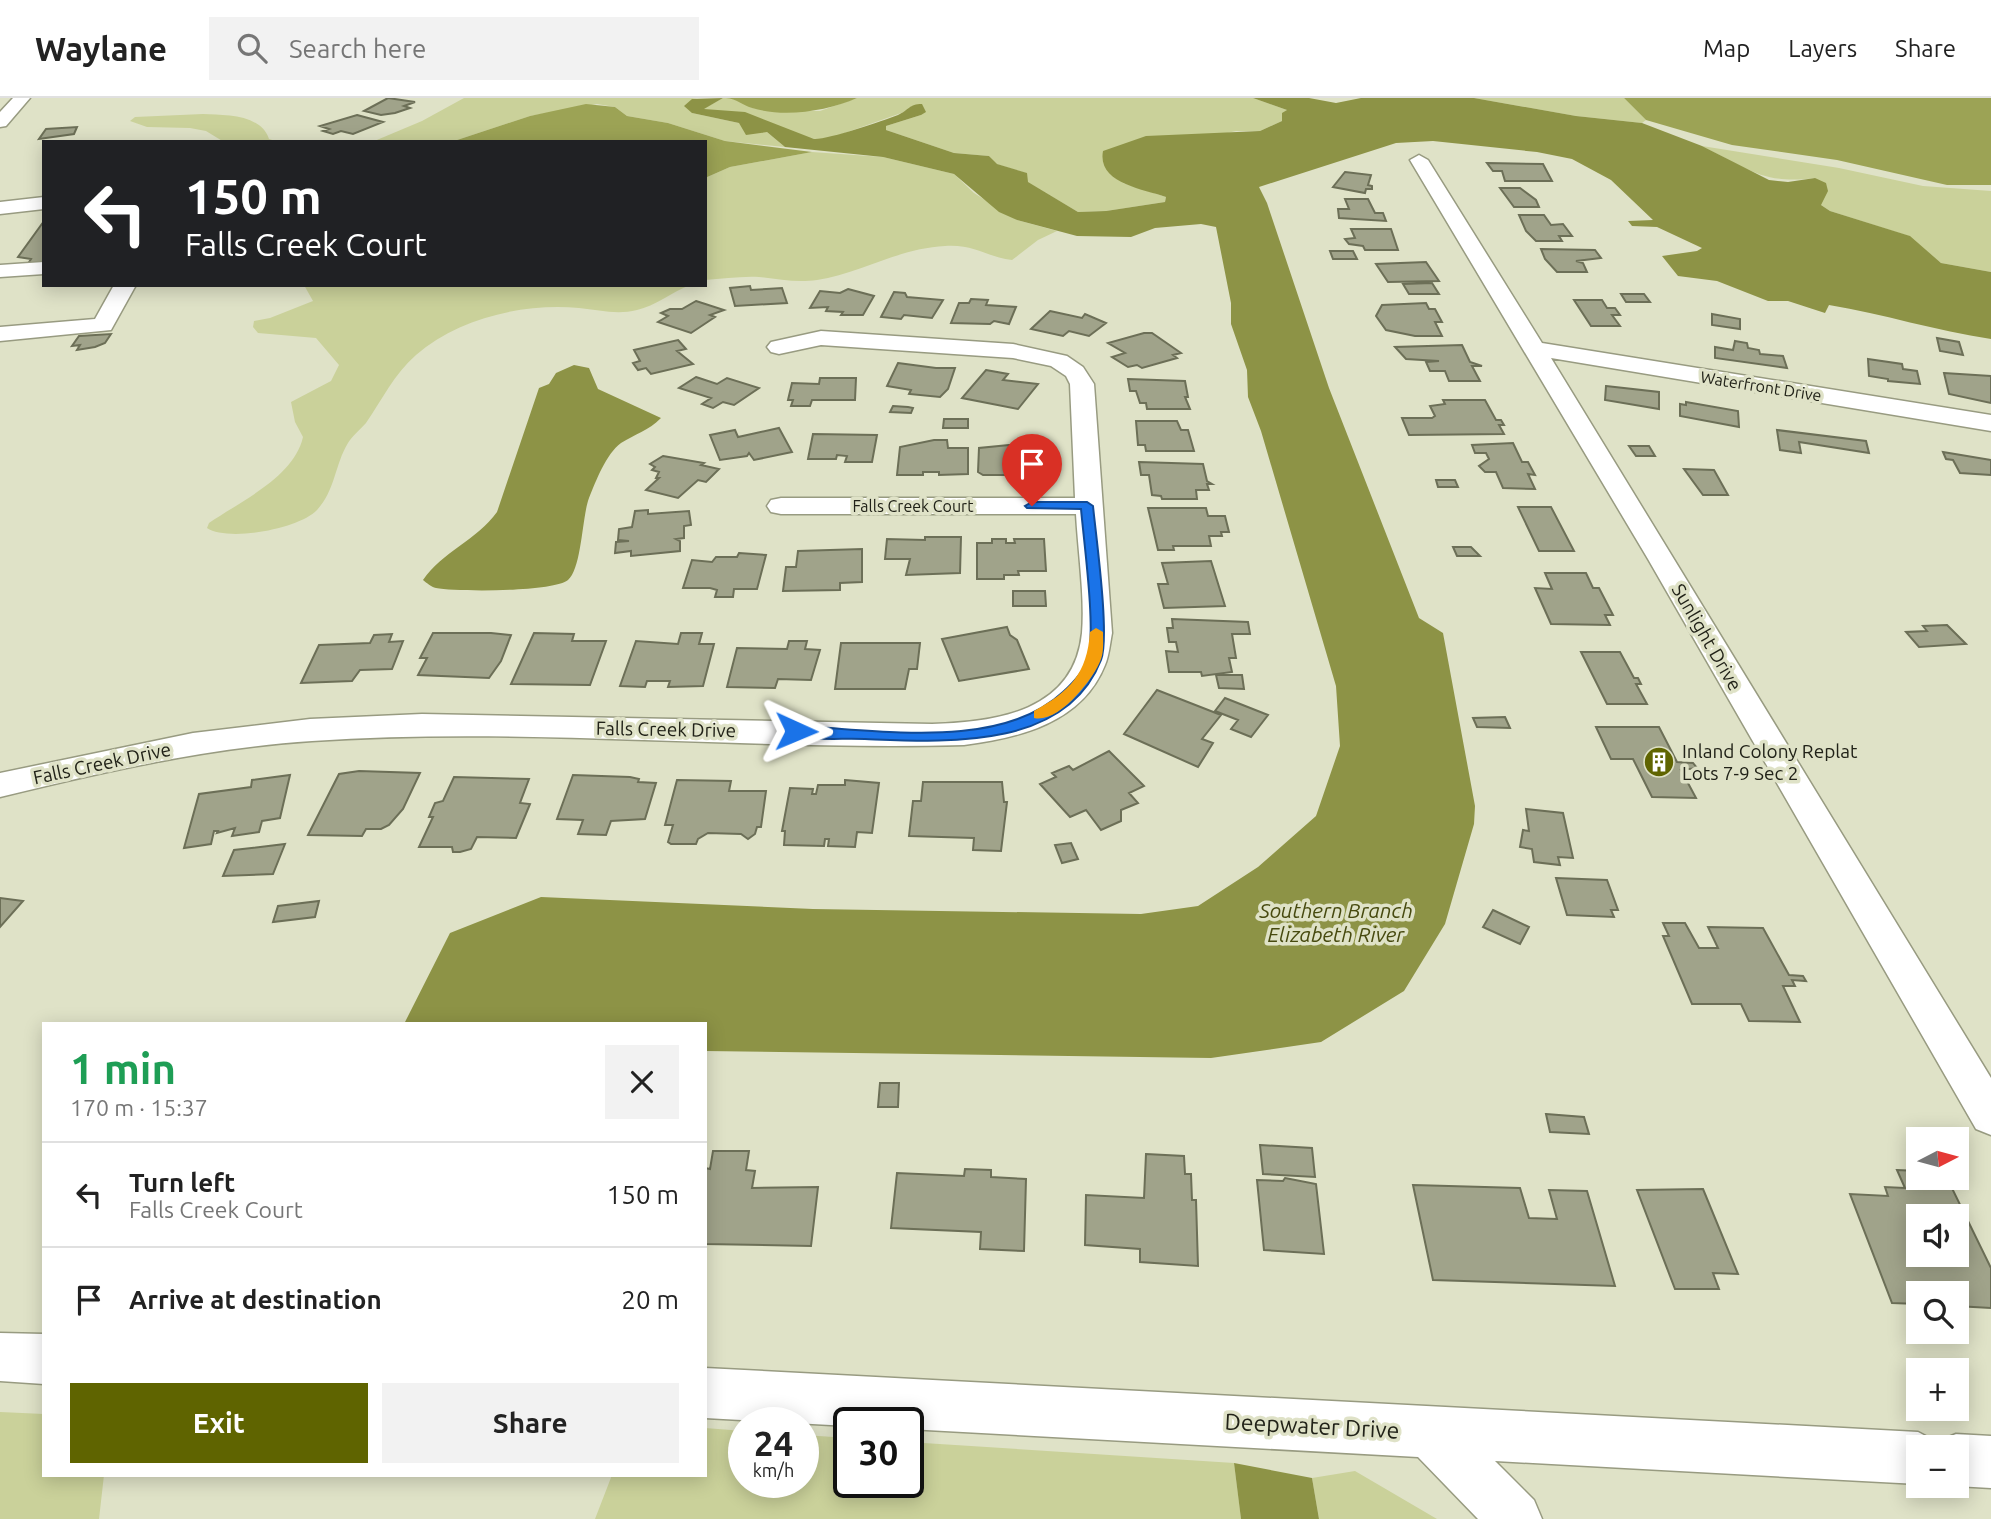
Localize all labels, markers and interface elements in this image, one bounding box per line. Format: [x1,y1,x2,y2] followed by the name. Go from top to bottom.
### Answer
[209,17,699,80] search box
[233,29,271,67] icon: search
[35,30,167,67] text: Waylane
[289,34,426,63] text: Search here
[1703,35,1750,62] text: Map
[1788,35,1857,62] text: Layers
[1895,35,1956,62] text: Share
[70,168,161,259] icon: left
[185,168,322,223] text: 150 m
[185,226,427,262] text: Falls Creek Court
[1699,368,1823,404] street label: Waterfront Drive
[1002,434,1062,506] pin
[1013,445,1051,483] icon: arrive
[853,497,974,515] street label: Falls Creek Court
[1668,580,1746,694] street label: Sunlight Drive
[759,694,833,768] position arrow
[596,717,736,741] street label: Falls Creek Drive
[31,738,173,788] street label: Falls Creek Drive
[1682,740,1858,784] place label: Inland Colony Replat Lots 7-9 Sec 2
[1642,745,1676,779] building icon: Inland Colony Replat Lots 7-9 Sec 2
[1258,898,1413,946] water label: Southern Branch Elizabeth River
[70,1045,176,1092] text: 1 min
[605,1045,679,1119] button: close
[70,1095,208,1120] text: 170 m · 15:37
[1906,1127,1969,1190] north arrow
[1906,1127,1969,1498] map controls
[129,1168,235,1197] text: Turn left
[70,1176,108,1214] icon: left
[607,1180,679,1209] text: 150 m
[129,1197,303,1222] text: Falls Creek Court
[1906,1204,1969,1267] button: sound
[70,1281,108,1319] icon: arrive
[1906,1281,1969,1344] button: search
[129,1285,382,1314] text: Arrive at destination
[621,1285,679,1314] text: 20 m
[1906,1358,1969,1421] button: +
[70,1383,368,1463] button: Exit
[382,1383,679,1463] button: Share
[833,1407,924,1498] speed limit sign: 30
[1224,1408,1400,1443] street label: Deepwater Drive
[754,1423,793,1463] text: 24
[1906,1435,1969,1498] button: −
[753,1460,794,1480] text: km/h

